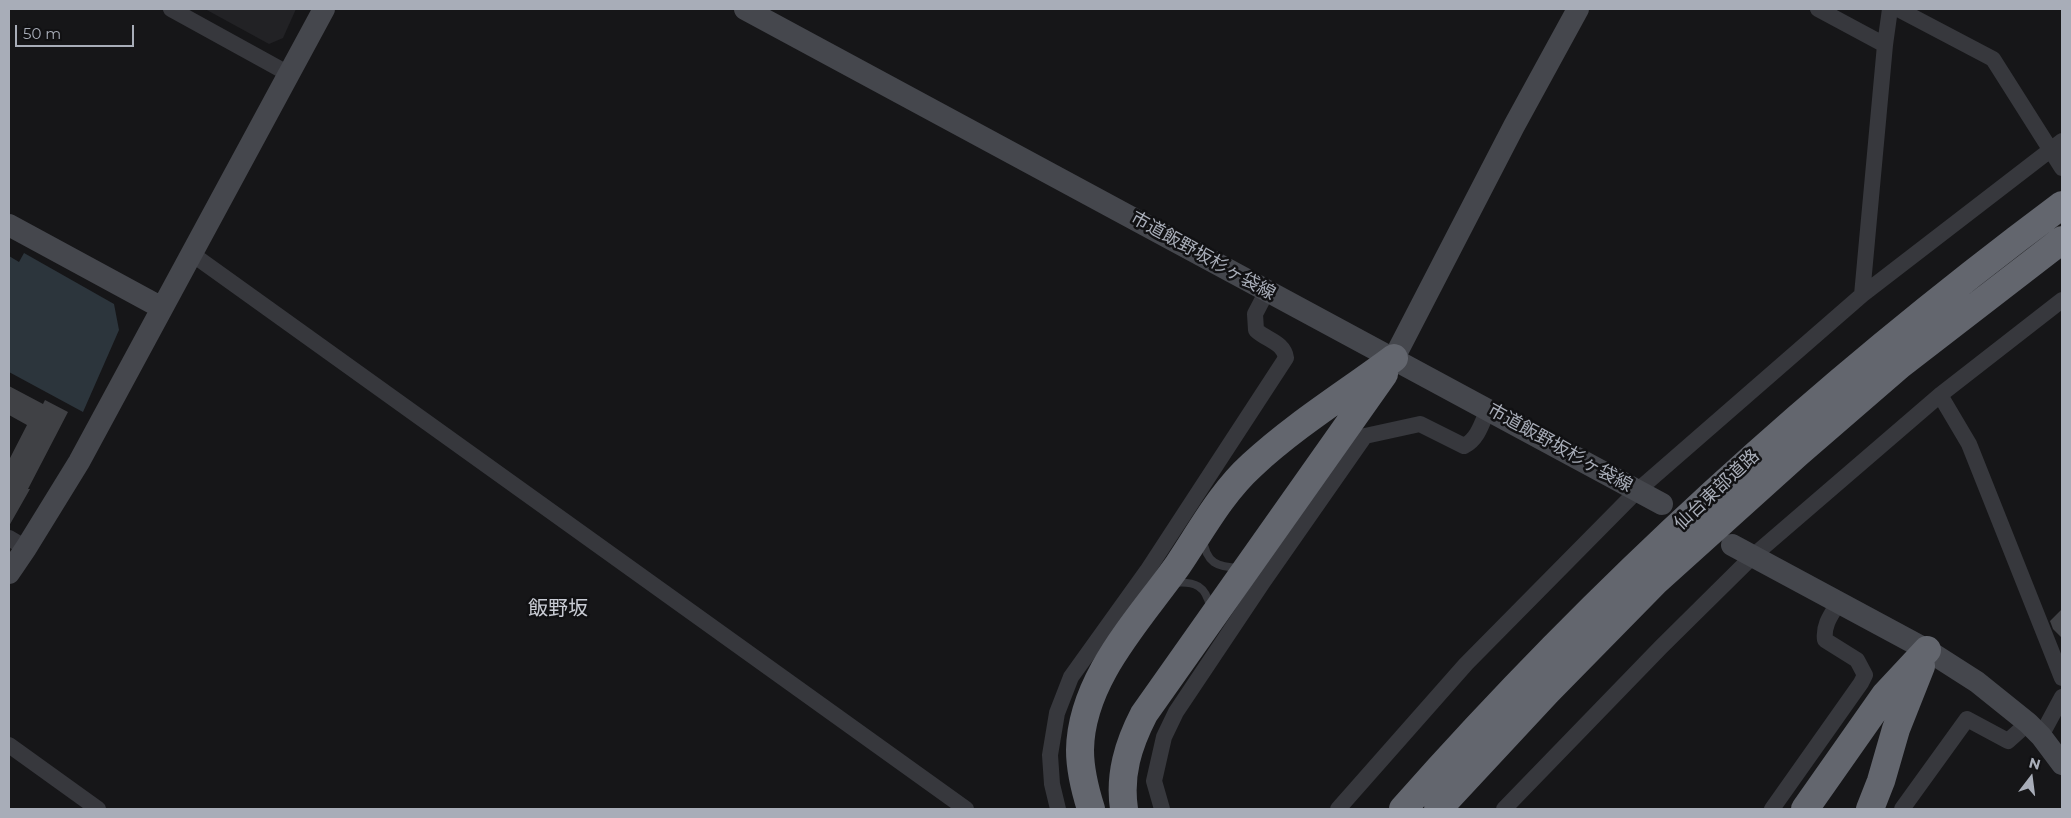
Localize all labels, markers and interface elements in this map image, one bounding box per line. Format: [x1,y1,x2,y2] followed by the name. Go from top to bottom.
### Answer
[18,15,136,47] scale bar
[23,24,61,43] text: 50 m
[1127,207,1279,305] street label: 市道飯野坂杉ヶ袋線
[1484,399,1636,497] street label: 市道飯野坂杉ヶ袋線
[1670,445,1764,535] street label: 仙台東部道路
[528,597,588,621] district label: 飯野坂
[2006,753,2056,803] north arrow
[2027,753,2043,774] text: N

